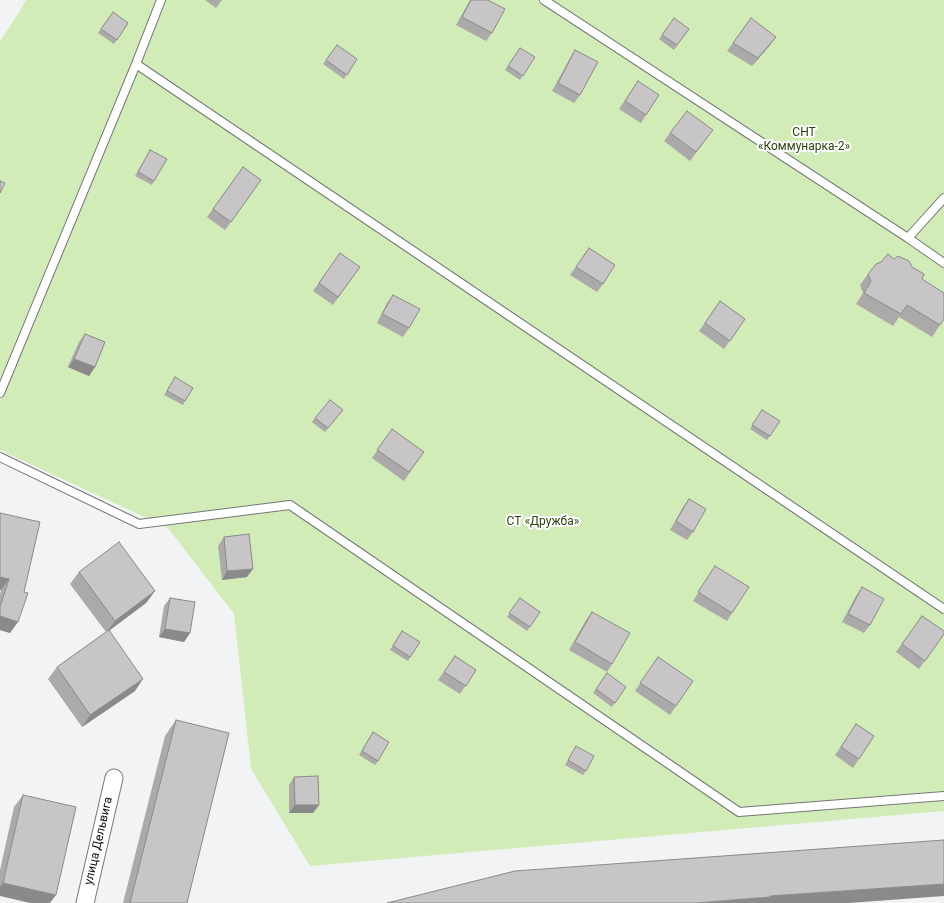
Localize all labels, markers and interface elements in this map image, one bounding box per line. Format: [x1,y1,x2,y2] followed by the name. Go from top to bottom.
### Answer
[758,126,850,154] park label: СНТ «Коммунарка-2»
[507,515,579,529] park label: СТ «Дружба»
[82,795,116,887] street label: улица Дельвига

